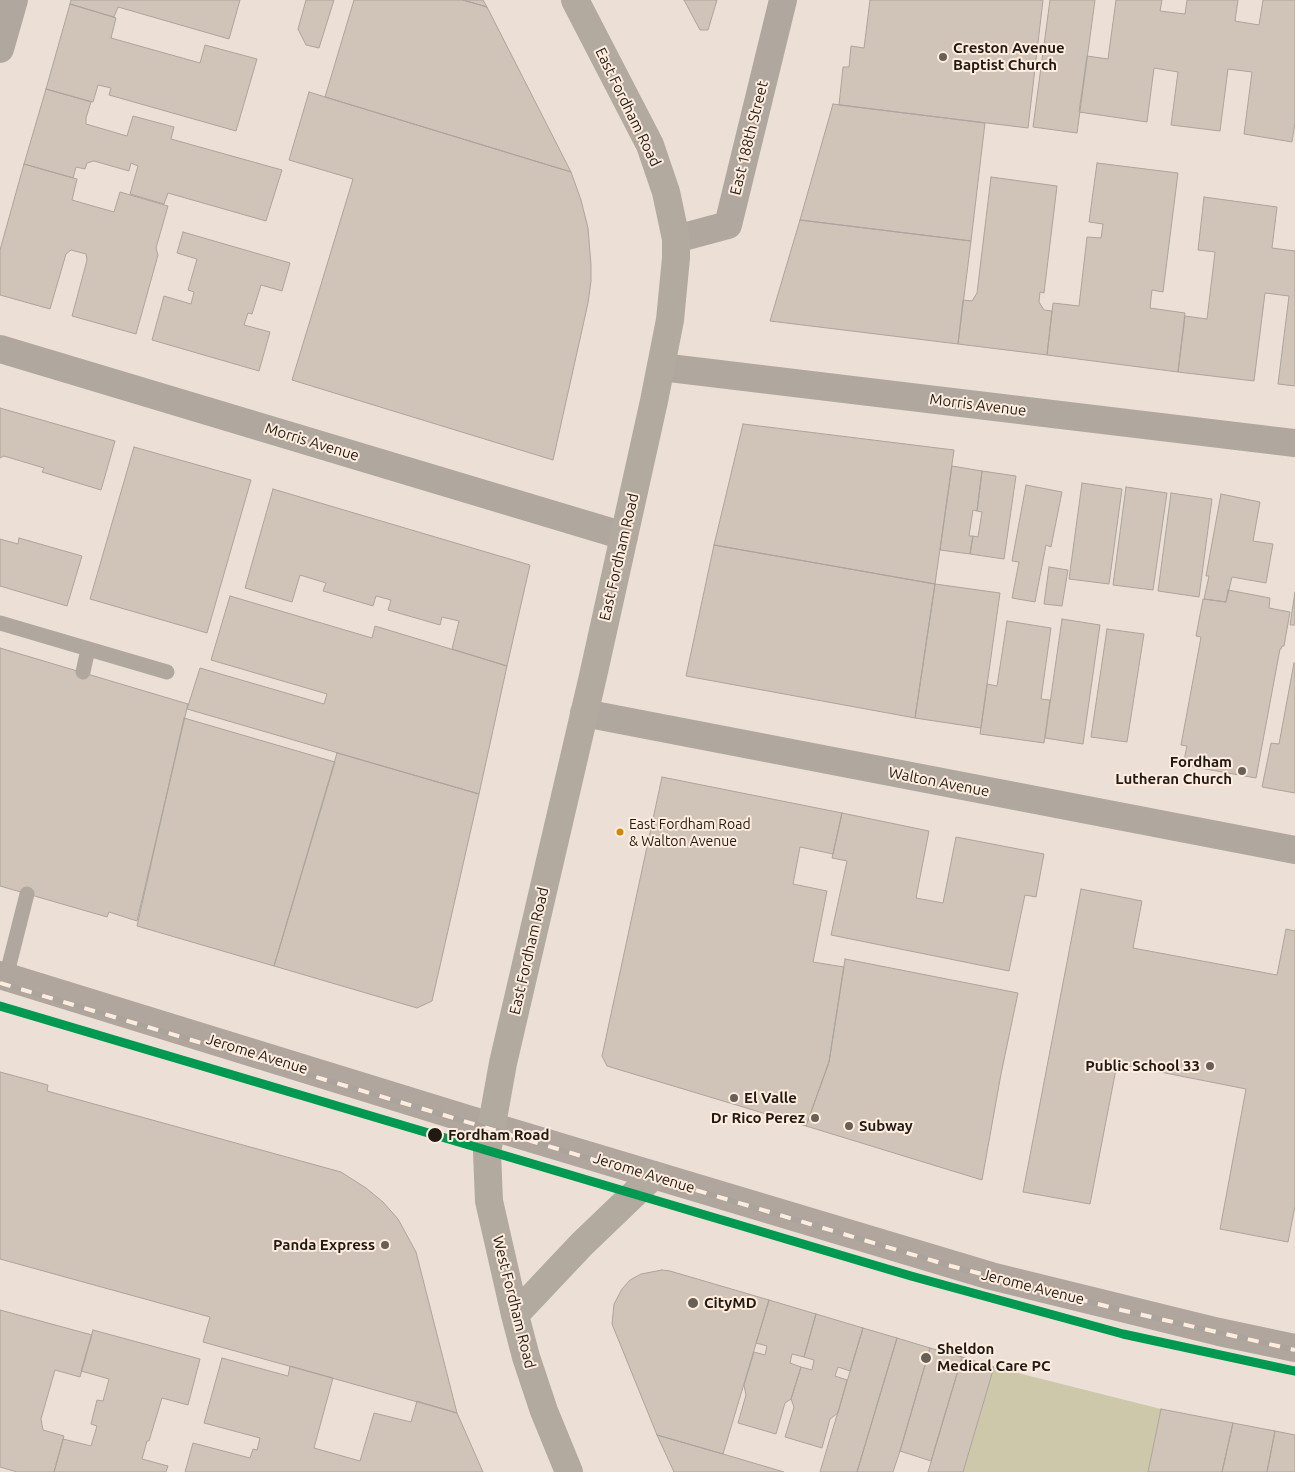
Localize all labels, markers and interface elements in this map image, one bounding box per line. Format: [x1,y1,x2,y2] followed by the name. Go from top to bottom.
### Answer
[953,39,1065,74] place label: Creston Avenue Baptist Church
[591,45,665,169] street label: East Fordham Road
[937,51,949,63] marker: Creston Avenue Baptist Church
[726,79,772,197] street label: East 188th Street
[929,390,1027,420] street label: Morris Avenue
[263,419,361,465] street label: Morris Avenue
[596,492,642,622] street label: East Fordham Road
[1115,753,1232,788] place label: Fordham Lutheran Church
[887,763,991,801] street label: Walton Avenue
[1236,765,1248,777] marker: Fordham Lutheran Church
[629,816,751,849] place label: East Fordham Road & Walton Avenue
[615,827,625,837] marker: East Fordham Road & Walton Avenue
[506,886,552,1016] street label: East Fordham Road
[204,1030,310,1078] street label: Jerome Avenue
[1085,1057,1200,1075] place label: Public School 33
[1204,1060,1216,1072] marker: Public School 33
[744,1089,797,1107] place label: El Valle
[728,1092,740,1104] marker: El Valle
[711,1109,805,1127] place label: Dr Rico Perez
[809,1112,821,1124] marker: Dr Rico Perez
[859,1117,913,1135] place label: Subway
[843,1120,855,1132] marker: Subway
[426,1126,444,1144] marker: Fordham Road
[448,1126,549,1144] place label: Fordham Road
[591,1149,697,1197] street label: Jerome Avenue
[489,1234,539,1370] street label: West Fordham Road
[273,1236,375,1254] place label: Panda Express
[379,1239,391,1251] marker: Panda Express
[980,1266,1086,1308] street label: Jerome Avenue
[704,1294,757,1312] place label: CityMD
[686,1296,700,1310] marker: CityMD
[937,1340,1051,1375] place label: Sheldon Medical Care PC
[919,1351,933,1365] marker: Sheldon Medical Care PC

